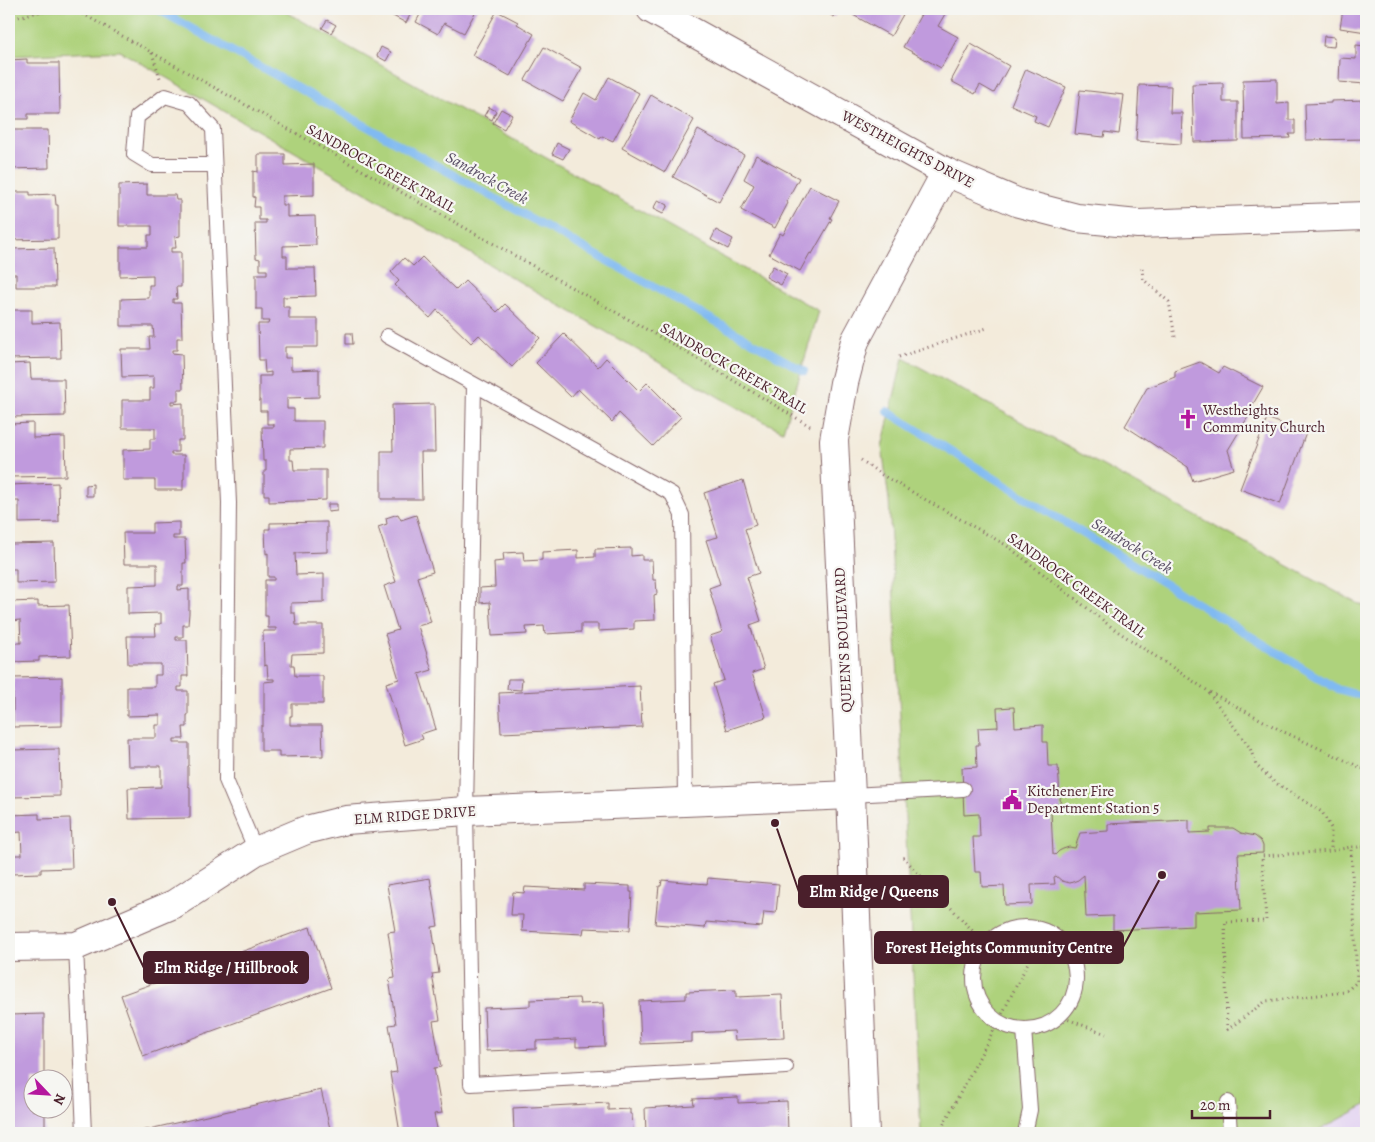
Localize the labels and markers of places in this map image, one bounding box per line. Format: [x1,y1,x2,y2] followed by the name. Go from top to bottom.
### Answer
[1202,400,1325,437] place label: Westheights Community Church
[1177,408,1199,430] church icon: Westheights Community Church
[1027,781,1159,818] place label: Kitchener Fire Department Station 5
[1001,789,1023,811] public building icon: Kitchener Fire Department Station 5
[799,876,948,907] callout: Elm Ridge / Queens
[875,932,1123,963] callout: Forest Heights Community Centre
[144,952,308,983] callout: Elm Ridge / Hillbrook

